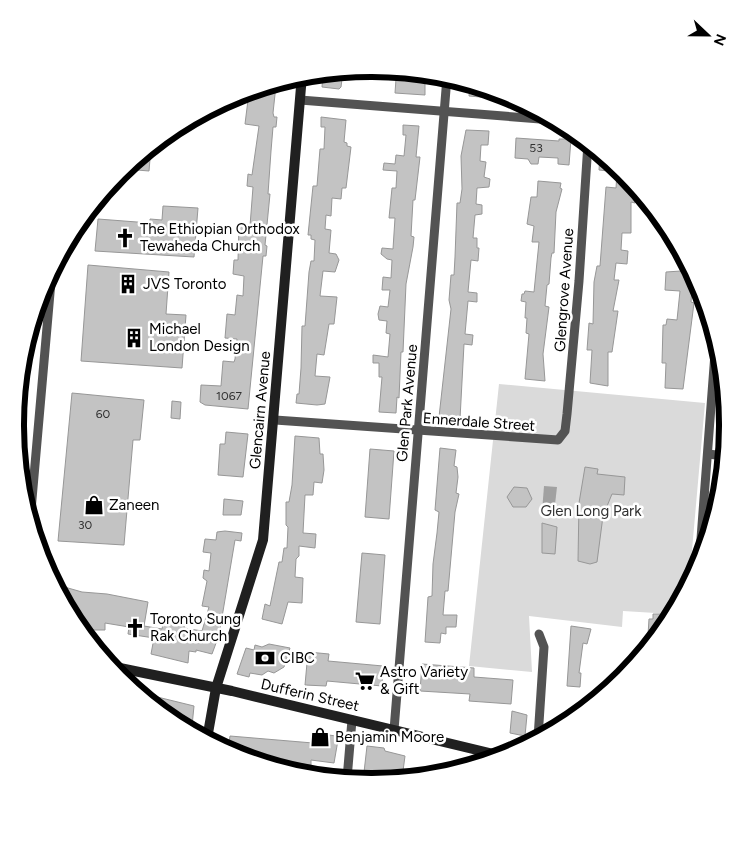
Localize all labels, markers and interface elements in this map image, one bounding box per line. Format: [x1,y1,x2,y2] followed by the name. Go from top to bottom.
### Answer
[683,10,733,60] north arrow
[710,31,729,48] text: N
[529,141,543,155] house number: 53
[140,220,300,255] place label: The Ethiopian Orthodox Tewaheda Church
[114,227,136,249] church icon: The Ethiopian Orthodox Tewaheda Church
[551,228,577,352] street label: Glengrove Avenue
[117,273,139,295] building icon: JVS Toronto
[143,275,227,293] place label: JVS Toronto
[149,320,250,355] place label: Michael London Design
[123,327,145,349] building icon: Michael London Design
[393,343,421,463] street label: Glen Park Avenue
[246,350,274,470] street label: Glencairn Avenue
[216,389,242,403] house number: 1067
[96,407,111,421] house number: 60
[422,409,536,435] street label: Ennerdale Street
[83,494,105,516] shop icon: Zaneen
[109,496,159,514] place label: Zaneen
[541,502,642,520] park label: Glen Long Park
[78,518,92,532] house number: 30
[150,610,241,645] place label: Toronto Sung Rak Church
[124,617,146,639] church icon: Toronto Sung Rak Church
[254,647,276,669] bank icon: CIBC
[280,649,315,667] place label: CIBC
[380,663,468,698] place label: Astro Variety & Gift
[354,670,376,692] supermarket icon: Astro Variety & Gift
[259,675,361,715] street label: Dufferin Street
[309,726,331,748] shop icon: Benjamin Moore
[335,728,444,746] place label: Benjamin Moore

